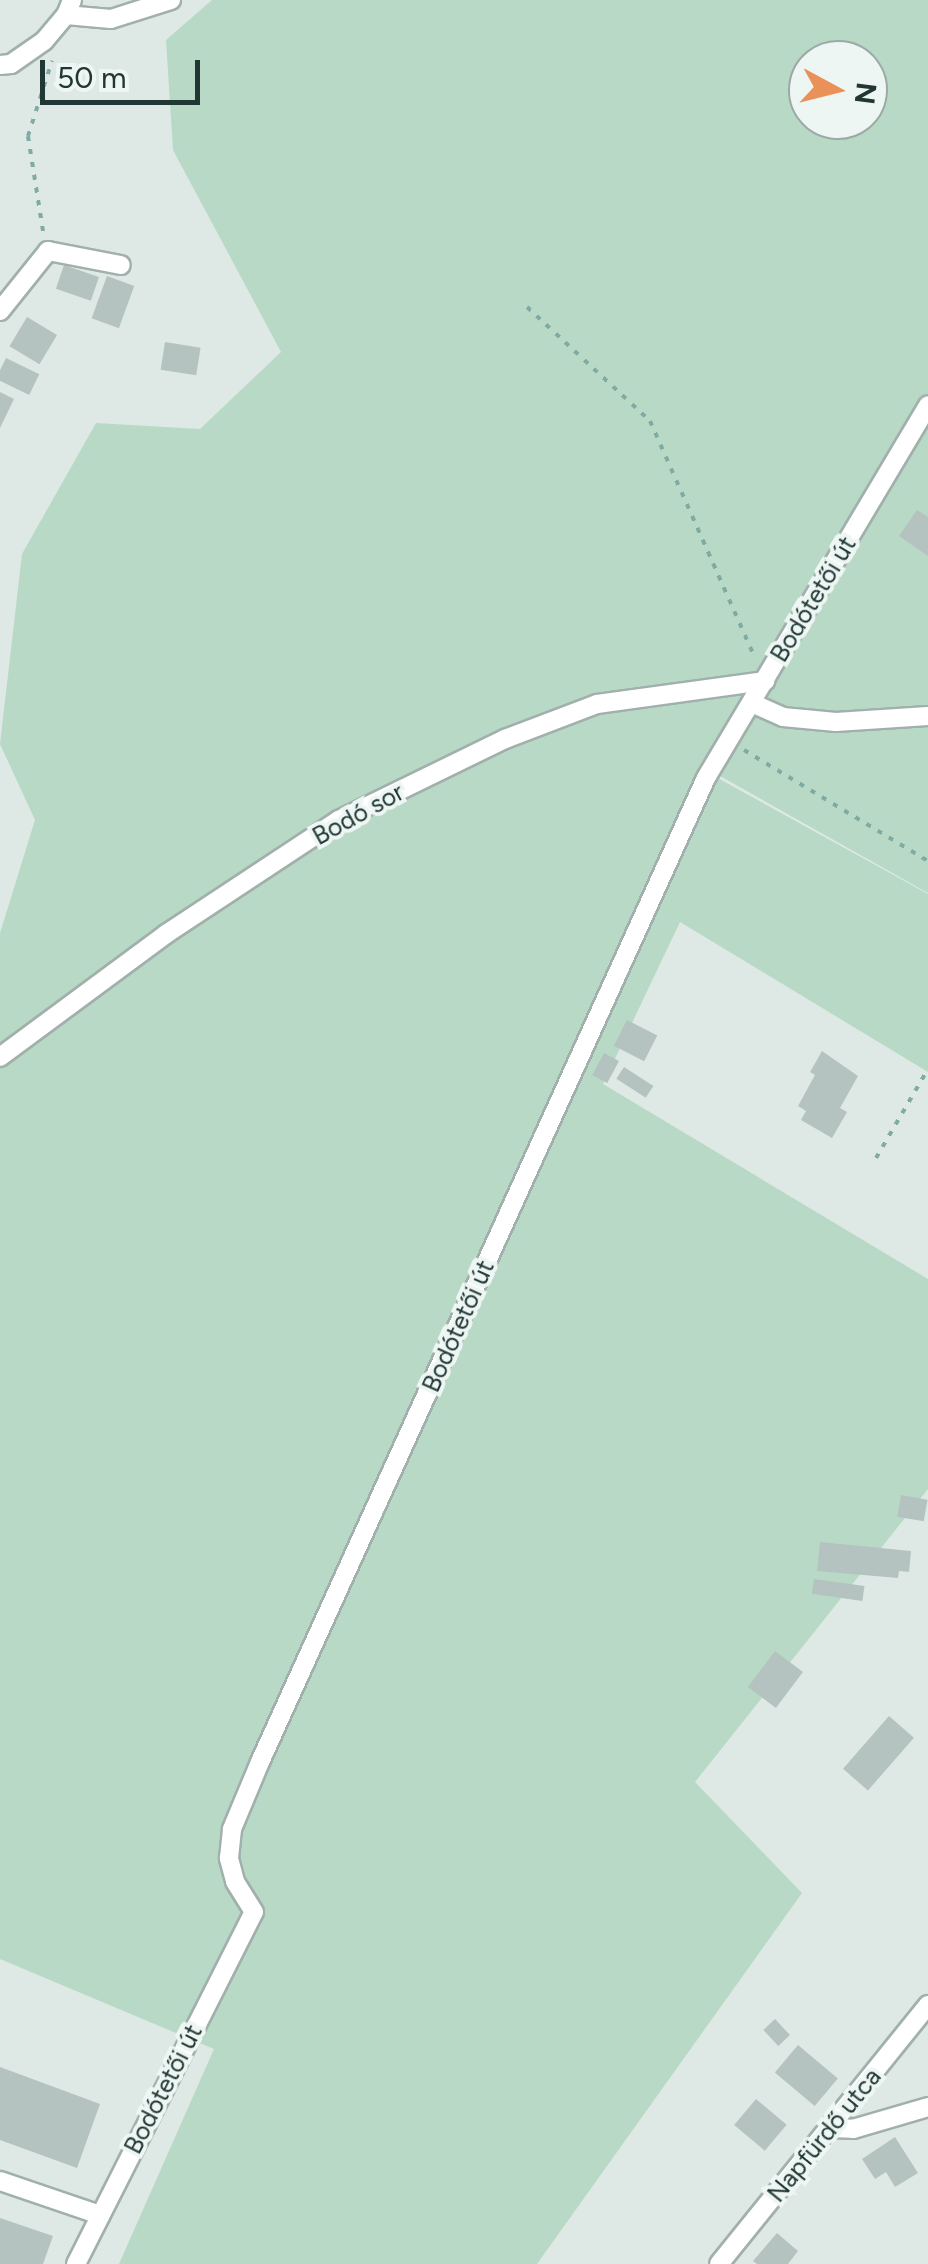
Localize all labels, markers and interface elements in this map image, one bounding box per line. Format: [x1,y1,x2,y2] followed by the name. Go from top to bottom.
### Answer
[45,40,205,102] scale bar
[788,40,888,140] north arrow
[57,59,126,96] text: 50 m
[848,81,884,106] text: N
[764,531,862,667] street label: Bodótetői út
[307,777,409,851] street label: Bodó sor
[416,1255,500,1397] street label: Bodótetői út
[118,2019,208,2159] street label: Bodótetői út
[761,2062,887,2208] street label: Napfürdő utca

